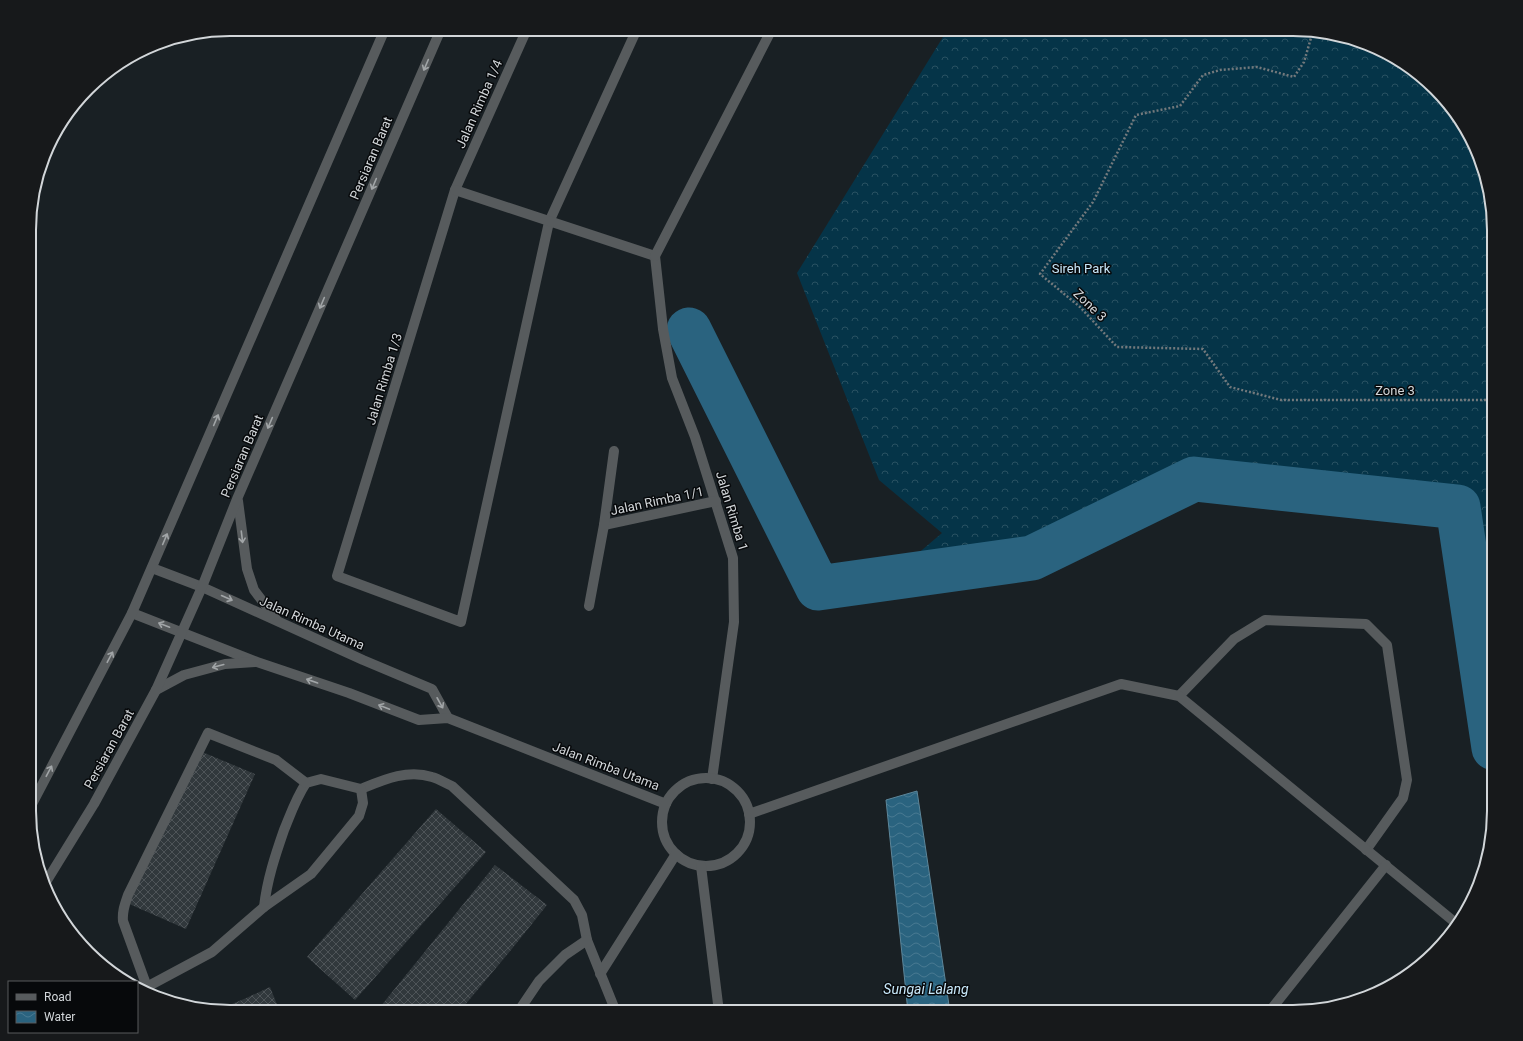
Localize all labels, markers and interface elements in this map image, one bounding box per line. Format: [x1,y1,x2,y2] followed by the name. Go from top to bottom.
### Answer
[453,57,505,150] street label: Jalan Rimba 1/4
[421,58,429,70] one-way arrow
[347,114,395,202] street label: Persiaran Barat
[370,178,377,190] one-way arrow
[1052,261,1111,276] park label: Sireh Park
[1071,286,1109,324] street label: Zone 3
[318,297,325,309] one-way arrow
[363,331,405,427] street label: Jalan Rimba 1/3
[1375,383,1415,398] street label: Zone 3
[218,412,266,500] street label: Persiaran Barat
[213,414,221,426] one-way arrow
[266,416,274,428] one-way arrow
[713,469,751,553] street label: Jalan Rimba 1
[609,484,705,518] street label: Jalan Rimba 1/1
[238,530,246,543] one-way arrow
[162,533,169,545] one-way arrow
[257,593,367,653] street label: Jalan Rimba Utama
[221,595,233,603] one-way arrow
[159,620,171,628] one-way arrow
[106,651,114,663] one-way arrow
[212,663,225,670] one-way arrow
[306,676,318,684] one-way arrow
[436,697,444,709] one-way arrow
[379,702,391,710] one-way arrow
[81,707,137,791] street label: Persiaran Barat
[550,739,662,793] street label: Jalan Rimba Utama
[46,766,53,778] one-way arrow
[8,981,138,1033] legend
[883,981,969,997] water label: Sungai Lalang
[44,990,72,1004] text: Road
[44,1010,75,1024] text: Water

